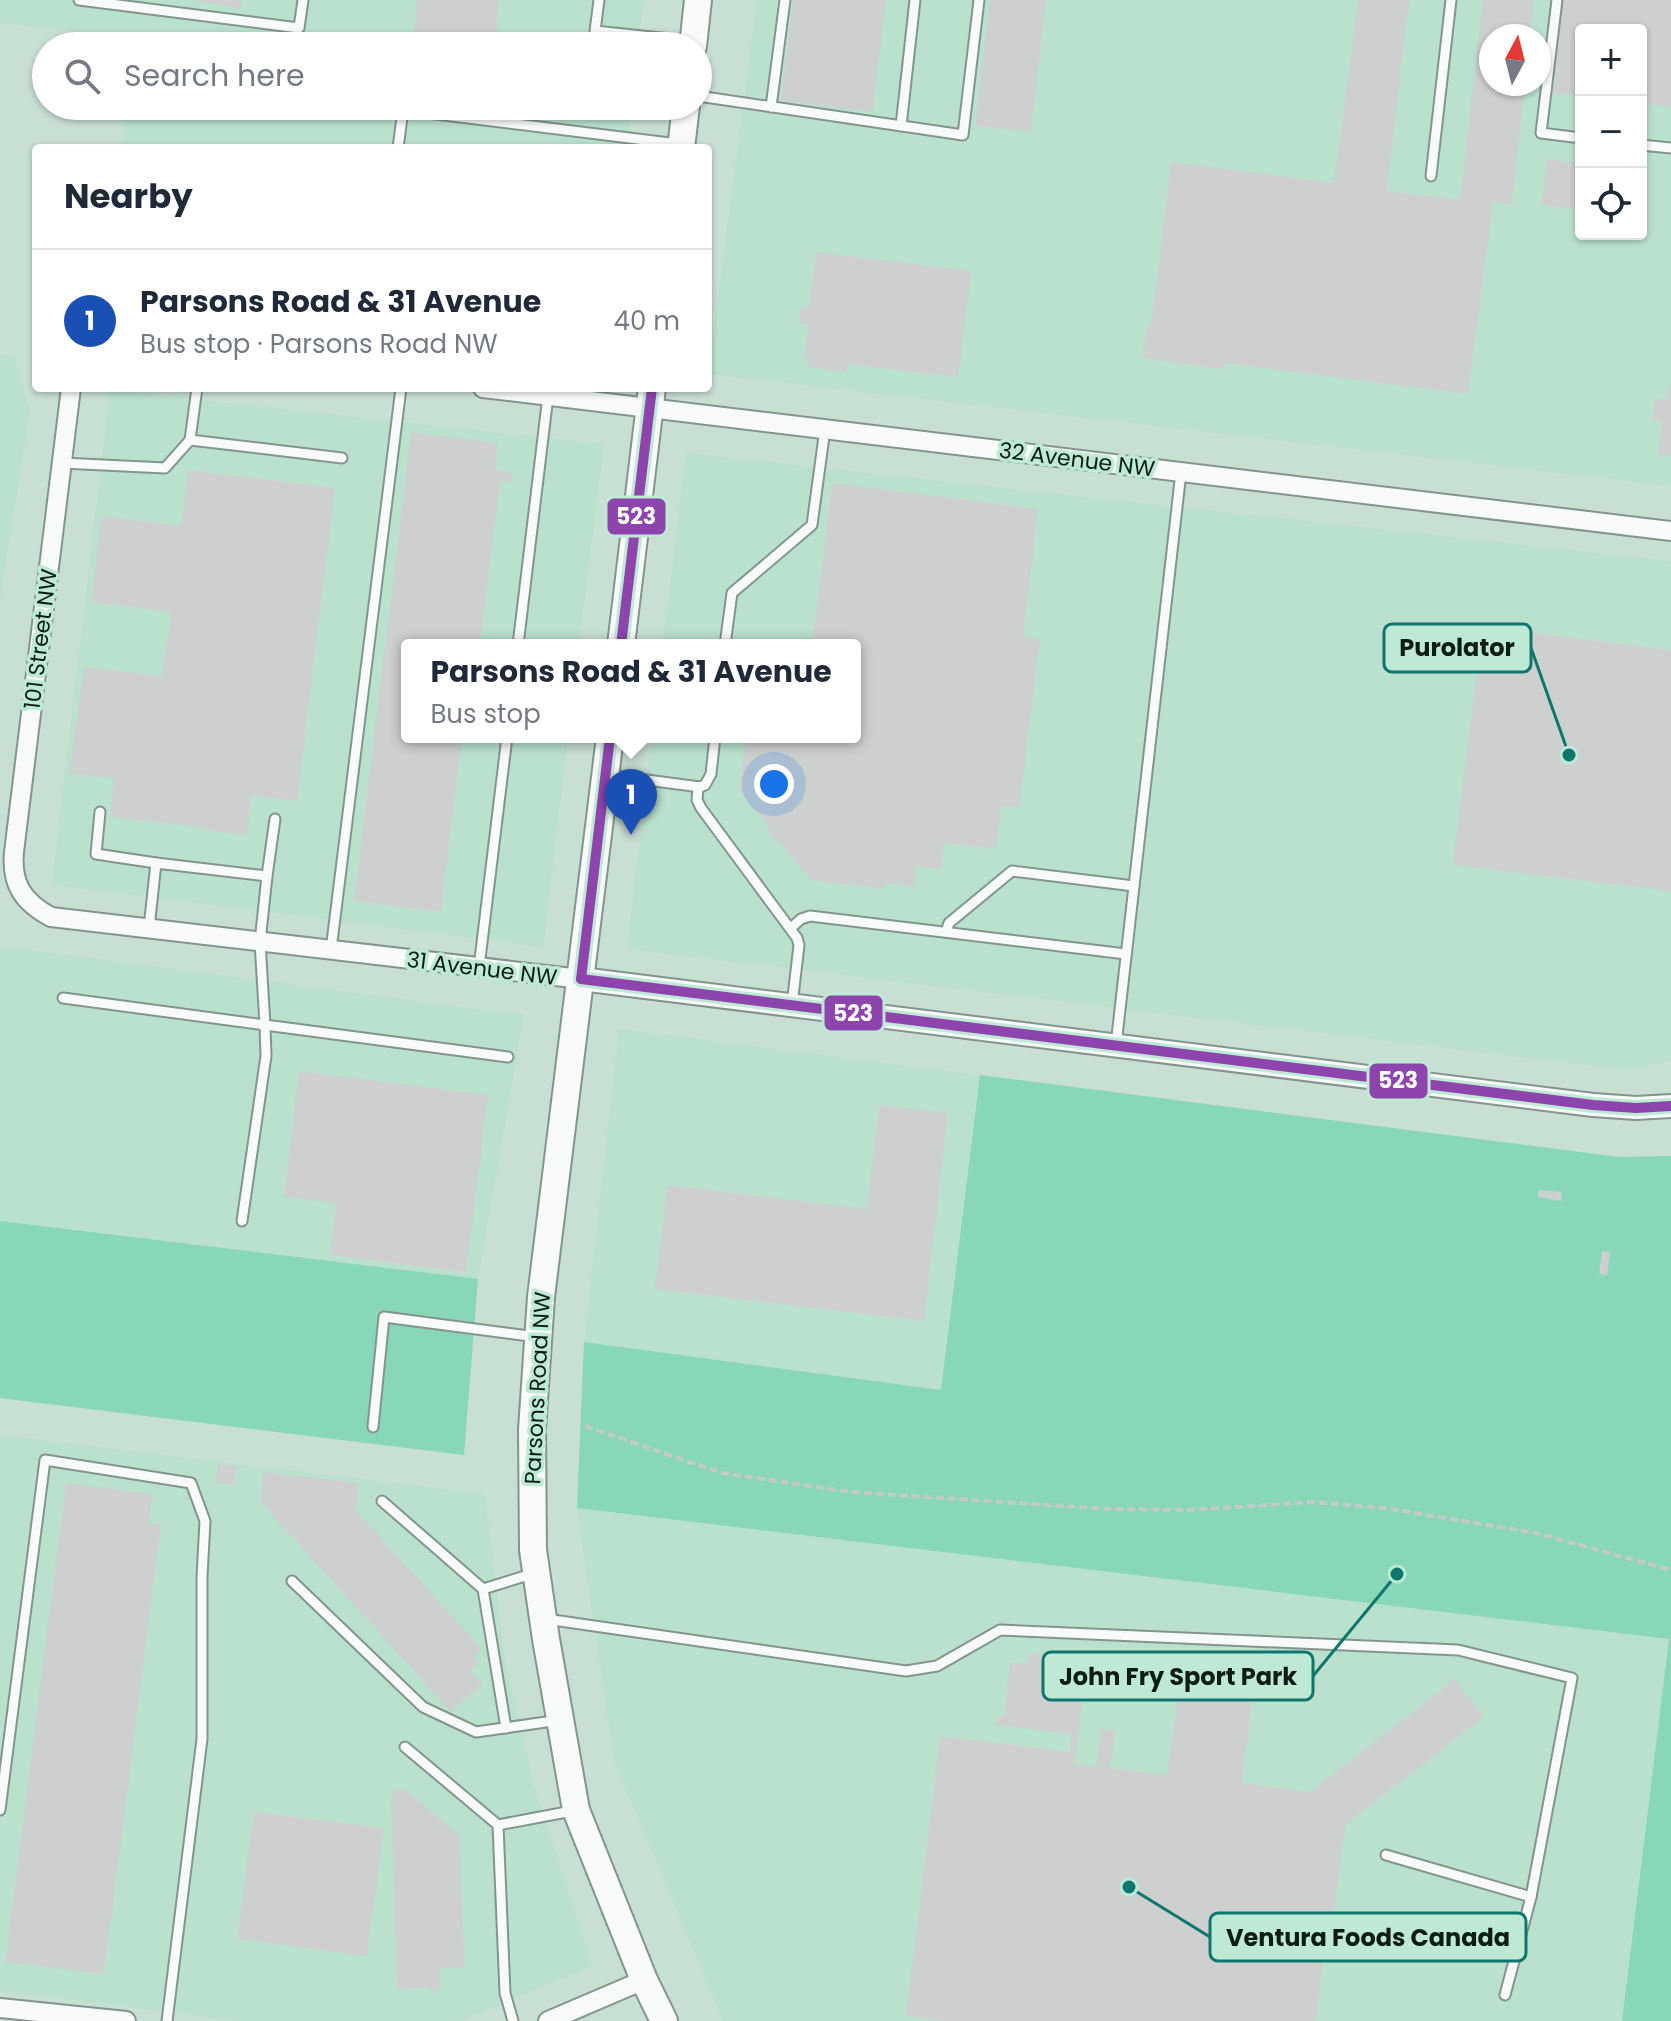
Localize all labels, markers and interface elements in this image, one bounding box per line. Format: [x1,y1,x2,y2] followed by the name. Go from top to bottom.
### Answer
[1479,24,1551,96] north arrow
[1575,24,1647,240] map controls
[1575,24,1647,96] button: +
[32,32,712,120] search box
[60,54,104,98] icon: search
[124,54,305,97] text: Search here
[1575,96,1647,168] button: −
[1575,168,1647,240] button: locate
[64,172,193,220] text: Nearby
[140,280,541,323] text: Parsons Road & 31 Avenue
[85,303,95,339] text: 1
[614,303,680,339] text: 40 m
[140,326,498,362] text: Bus stop · Parsons Road NW
[997,435,1157,484] street label: 32 Avenue NW
[606,497,667,536] line badge: 523
[616,501,656,532] text: 523
[17,567,64,711] street label: 101 Street NW
[1384,624,1531,672] callout: Purolator
[1399,631,1515,664] text: Purolator
[401,639,861,743] popup
[430,650,832,693] text: Parsons Road & 31 Avenue
[430,696,541,732] text: Bus stop
[754,764,794,804] your location
[605,769,657,835] pin: 1
[405,944,559,993] street label: 31 Avenue NW
[823,994,884,1032] line badge: 523
[833,998,873,1029] text: 523
[1368,1062,1429,1100] line badge: 523
[1378,1065,1418,1096] text: 523
[517,1291,558,1485] street label: Parsons Road NW
[1043,1652,1313,1700] callout: John Fry Sport Park
[1059,1660,1297,1693] text: John Fry Sport Park
[1210,1913,1526,1961] callout: Ventura Foods Canada
[1226,1921,1510,1954] text: Ventura Foods Canada

